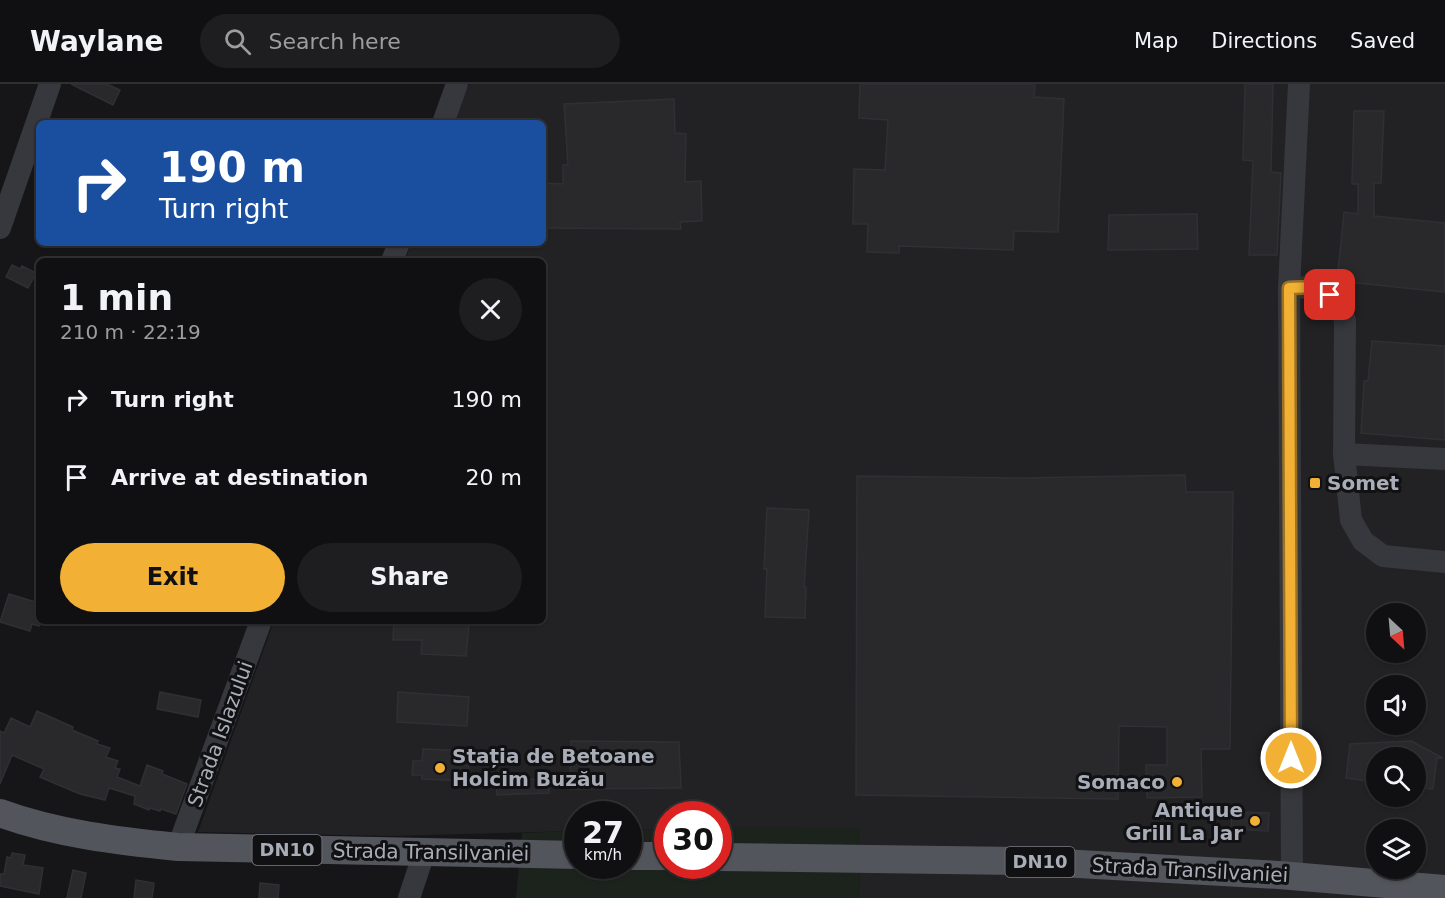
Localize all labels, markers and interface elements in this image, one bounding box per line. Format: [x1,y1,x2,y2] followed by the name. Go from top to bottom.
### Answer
[200,14,620,68] search box
[30,25,164,58] text: Waylane
[221,25,254,58] icon: search
[269,29,401,54] text: Search here
[1134,29,1178,53] text: Map
[1211,29,1317,53] text: Directions
[1350,29,1415,53] text: Saved
[159,143,305,192] text: 190 m
[60,144,138,222] icon: right
[159,193,288,224] text: Turn right
[1304,269,1355,320] pin
[60,277,173,318] text: 1 min
[459,278,522,341] button: close
[1313,278,1346,311] icon: arrive
[60,320,201,344] text: 210 m · 22:19
[60,383,93,416] icon: right
[111,387,234,412] text: Turn right
[452,387,522,412] text: 190 m
[60,461,93,494] icon: arrive
[111,465,368,490] text: Arrive at destination
[466,465,522,490] text: 20 m
[1327,471,1400,495] place label: Somet
[1308,476,1322,490] marker: Somet
[60,543,285,612] button: Exit
[297,543,522,612] button: Share
[1366,603,1426,663] north arrow
[1366,603,1426,879] map controls
[182,658,258,810] street label: Strada Islazului
[1366,675,1426,735] button: sound
[1259,726,1323,790] position arrow
[452,744,655,791] place label: Stația de Betoane Holcim Buzău
[1366,747,1426,807] button: search
[433,761,447,775] marker: Stația de Betoane Holcim Buzău
[1077,770,1165,794] place label: Somaco
[1170,775,1184,789] marker: Somaco
[1125,798,1243,845] place label: Antique Grill La Jar
[654,801,732,879] speed limit sign: 30
[1248,814,1262,828] marker: Antique Grill La Jar
[582,815,624,850] text: 27
[1366,819,1426,879] button: layers
[252,835,322,865] road number: DN10
[333,838,529,866] street label: Strada Transilvaniei
[584,846,622,864] text: km/h
[1006,847,1074,877] road number: DN10
[1091,853,1289,887] street label: Strada Transilvaniei

